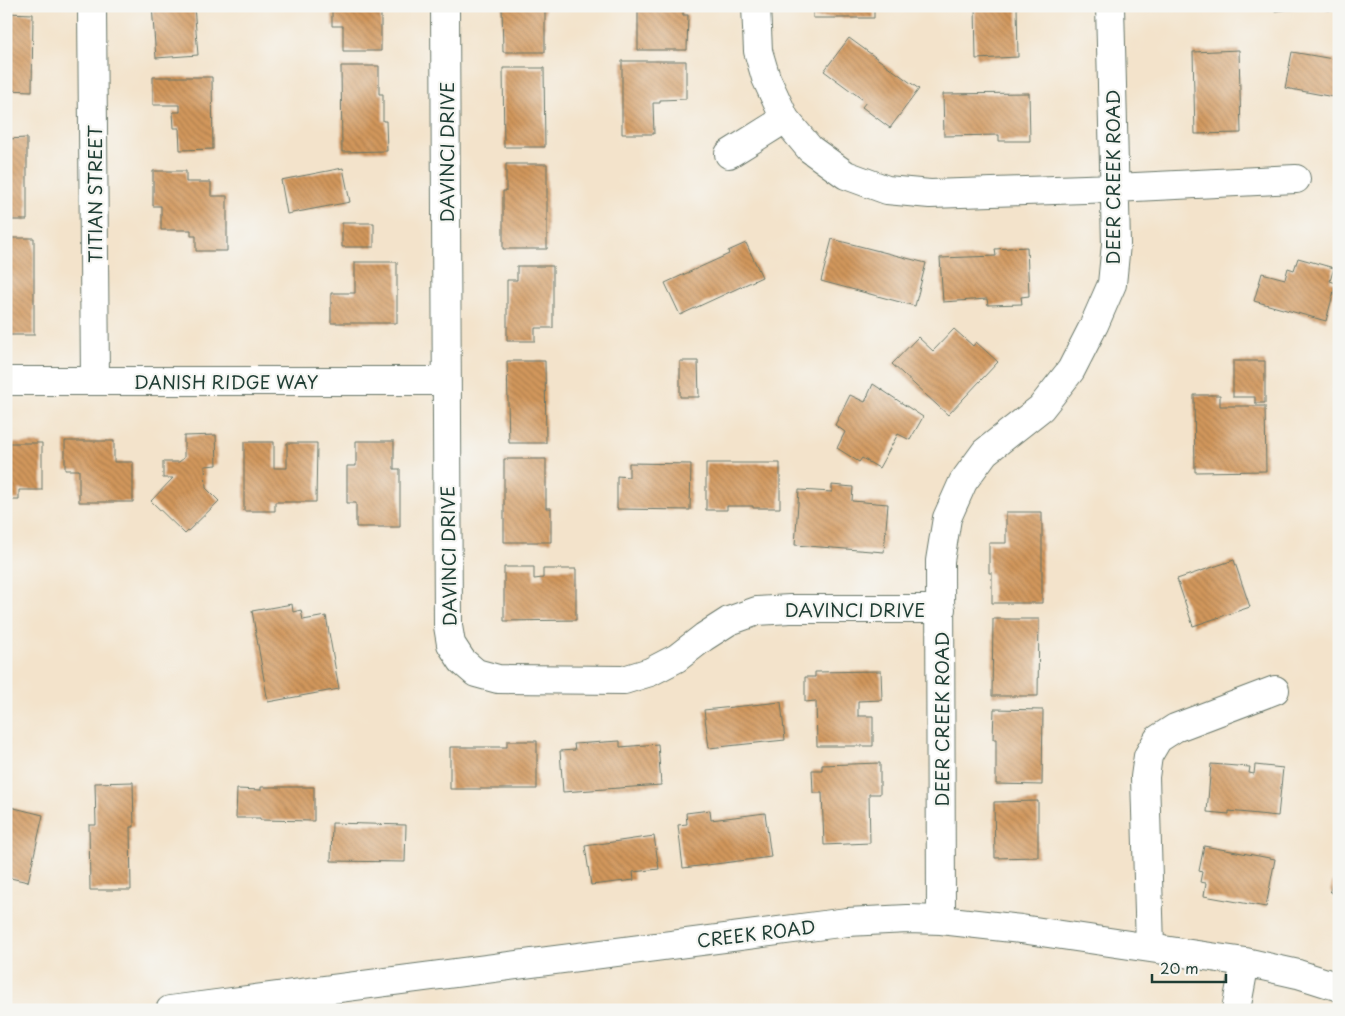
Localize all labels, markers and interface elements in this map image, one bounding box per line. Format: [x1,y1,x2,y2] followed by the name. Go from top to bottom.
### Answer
[433,82,460,222] street label: DAVINCI DRIVE
[1099,90,1126,264] street label: DEER CREEK ROAD
[81,124,108,263] street label: TITIAN STREET
[134,368,319,395] street label: DANISH RIDGE WAY
[433,486,463,626] street label: DAVINCI DRIVE
[785,596,925,623] street label: DAVINCI DRIVE
[928,632,955,806] street label: DEER CREEK ROAD
[695,912,817,954] street label: CREEK ROAD
[1152,951,1226,983] scale bar
[1160,956,1199,979] text: 20 m

